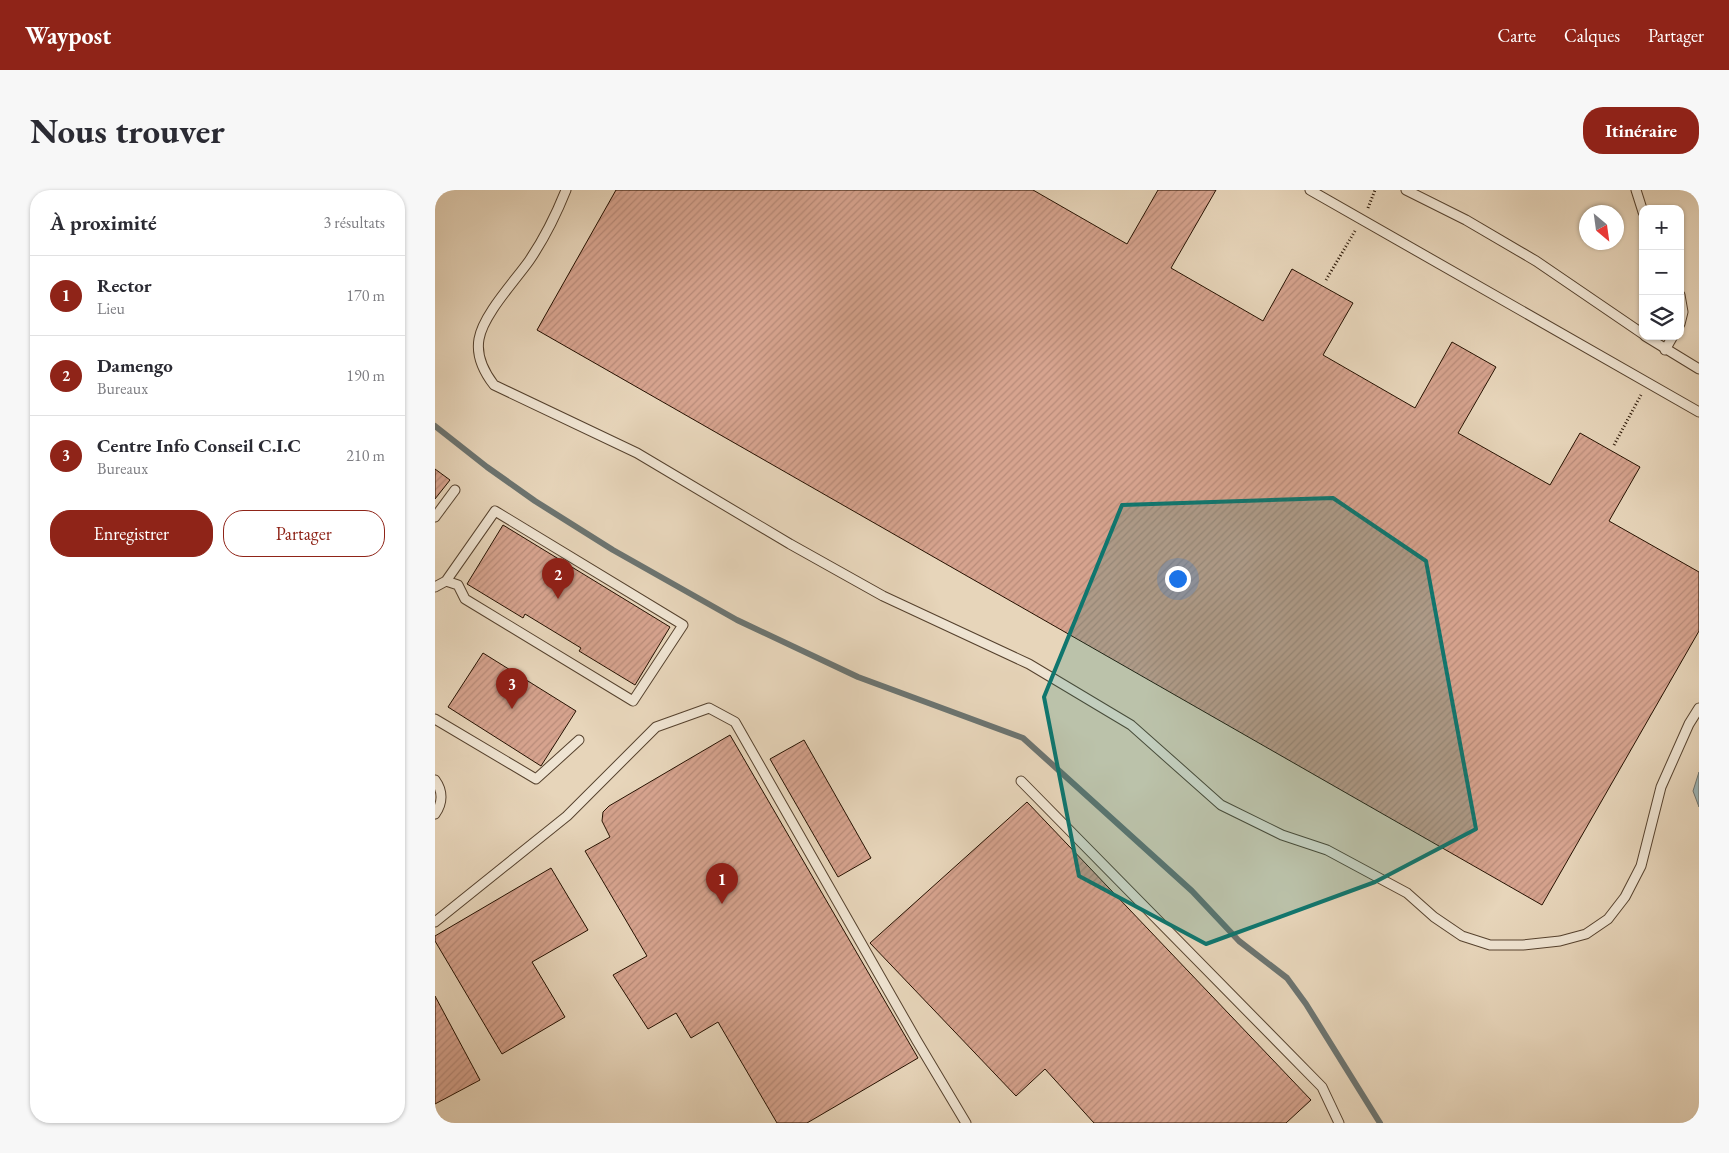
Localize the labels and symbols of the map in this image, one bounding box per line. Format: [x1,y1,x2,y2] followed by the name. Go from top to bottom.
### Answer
[1579,205,1624,250] north arrow
[542,558,574,599] pin: 2
[1165,566,1191,592] your location
[496,668,528,709] pin: 3
[706,863,738,904] pin: 1

